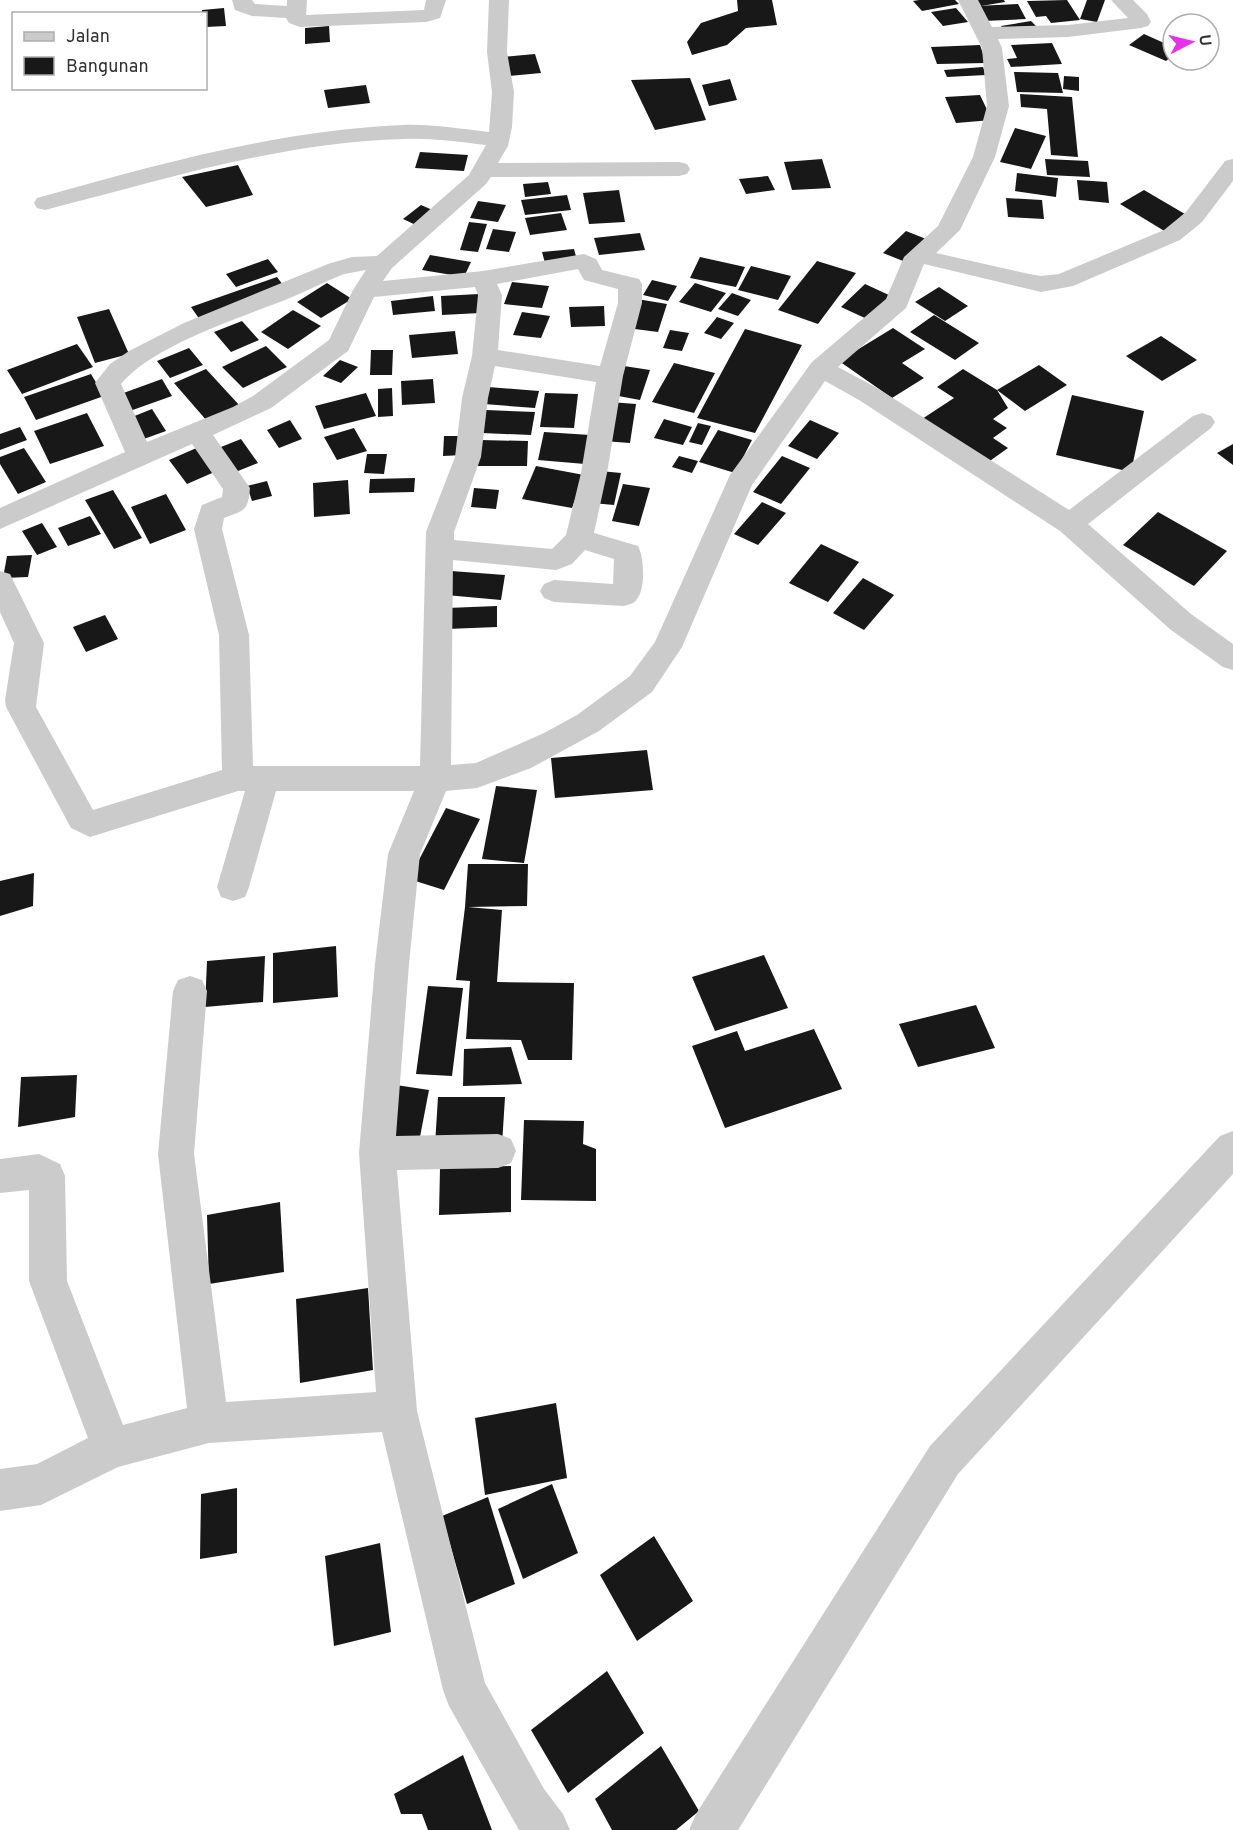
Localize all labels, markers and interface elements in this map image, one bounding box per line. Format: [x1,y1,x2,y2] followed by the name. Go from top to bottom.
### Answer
[12,12,207,90] legend
[1161,12,1221,72] north arrow
[66,26,110,49] text: Jalan
[1193,34,1215,47] text: U
[66,56,149,79] text: Bangunan

